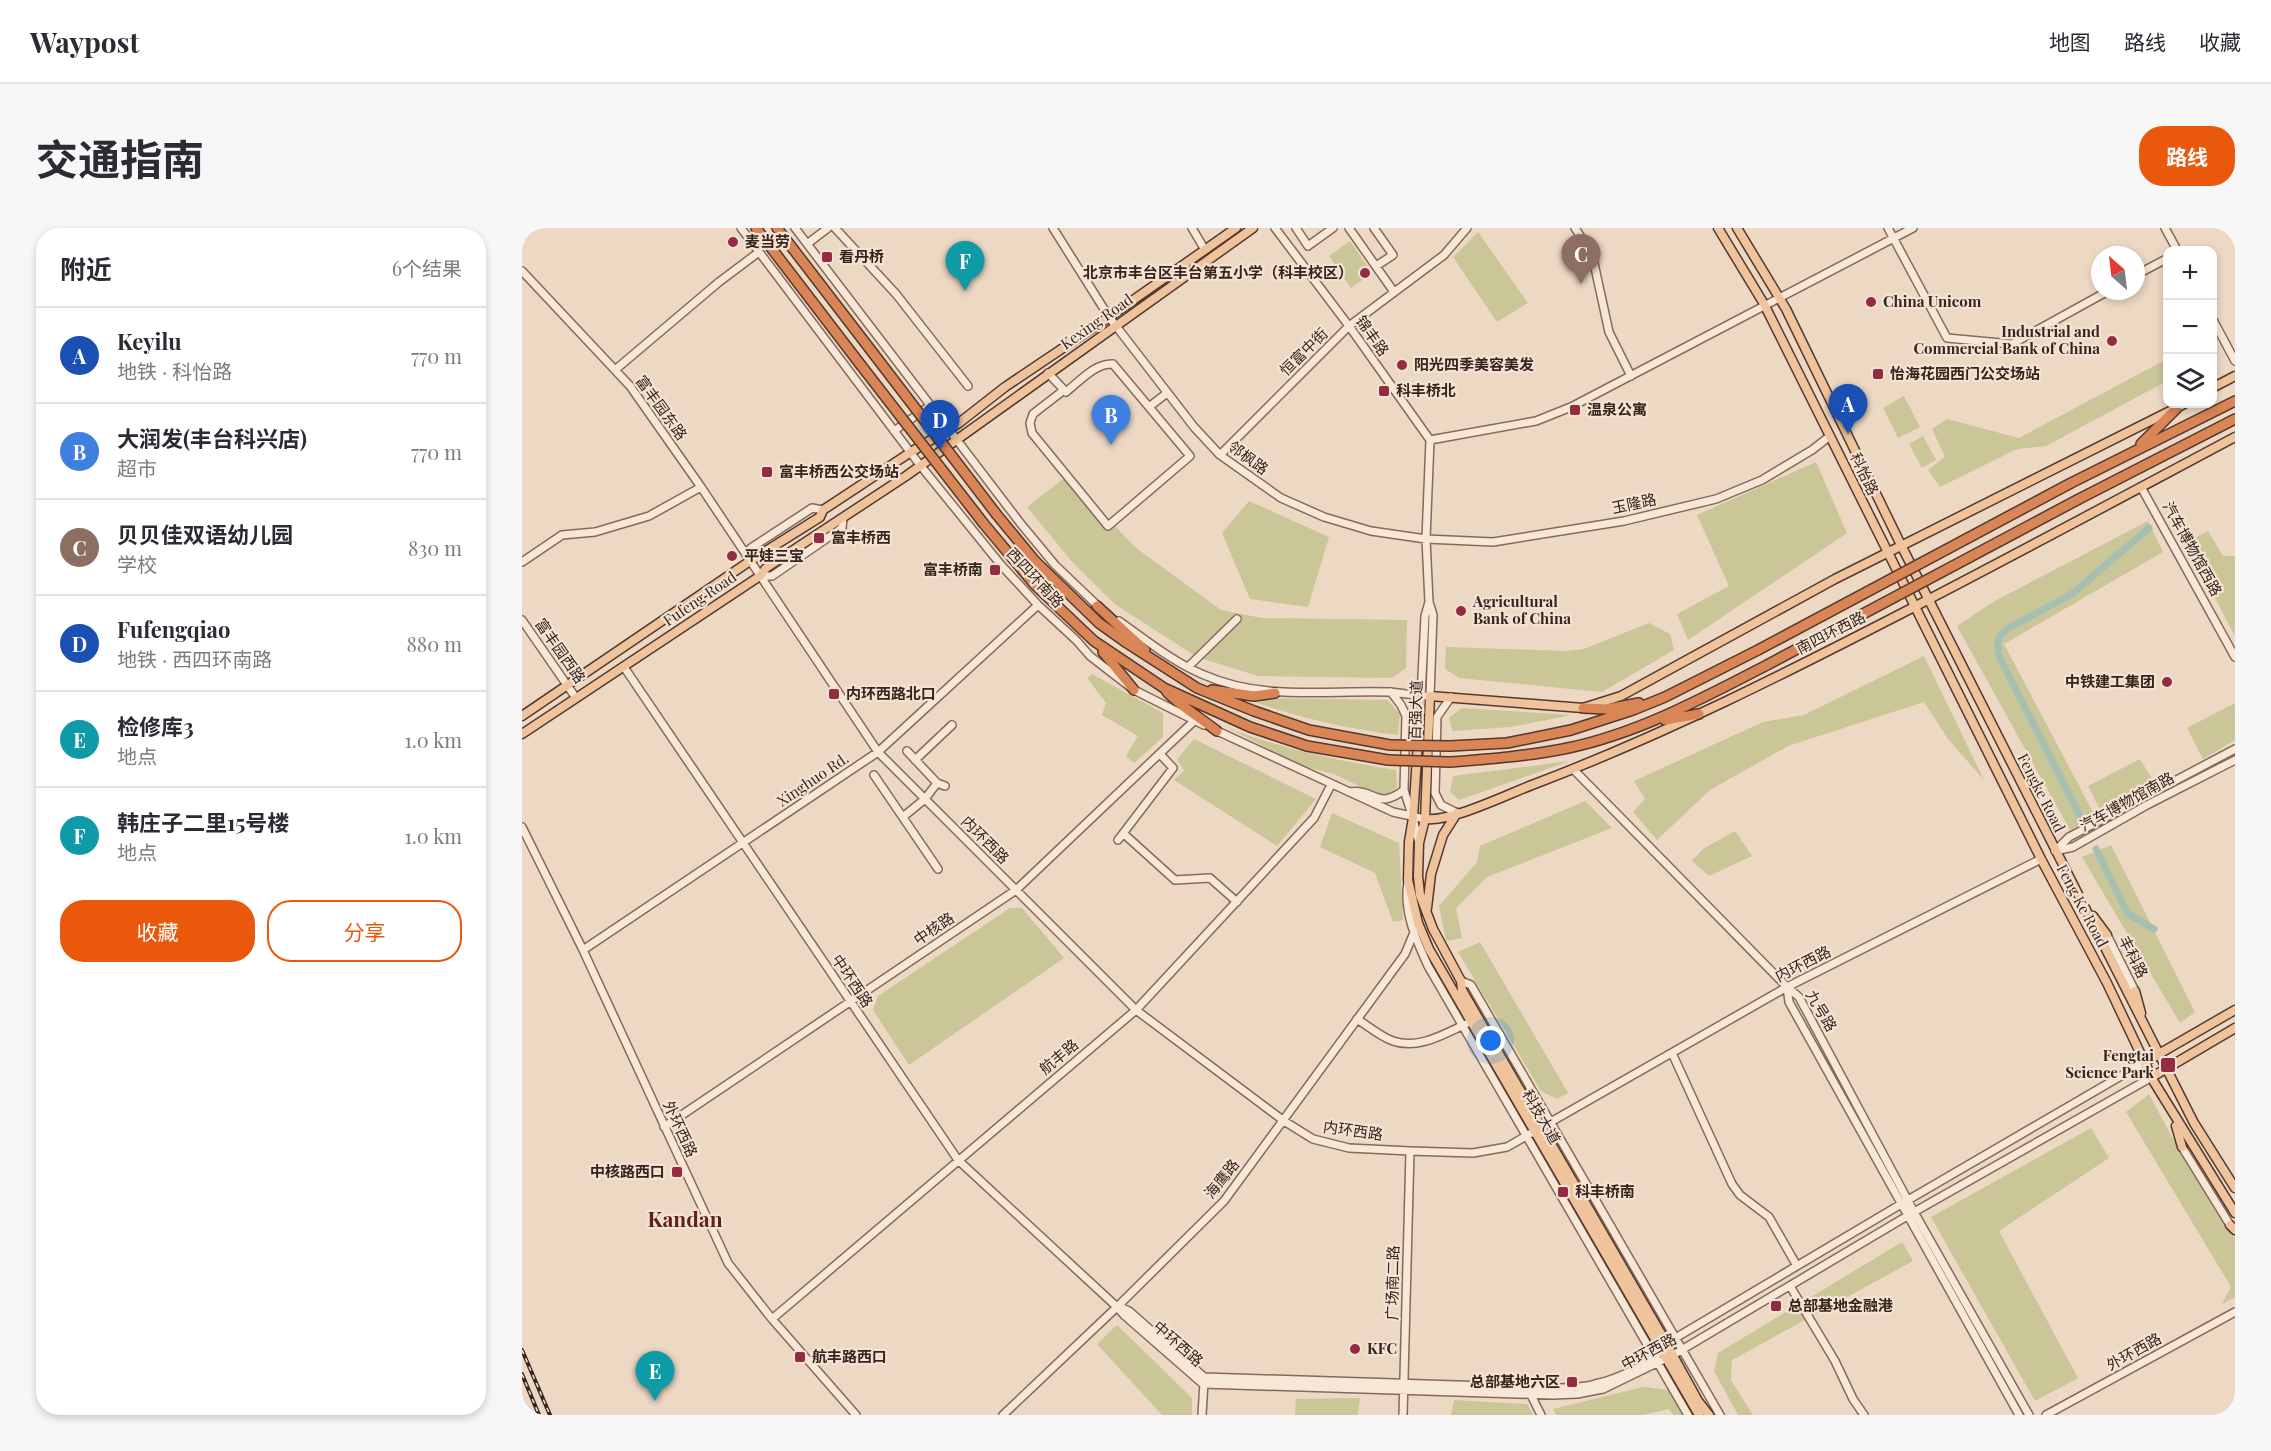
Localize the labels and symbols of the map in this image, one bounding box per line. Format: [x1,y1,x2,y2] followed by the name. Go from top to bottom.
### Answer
[745,231,790,251] place label: 麦当劳
[726,235,740,249] marker: 麦当劳
[1562,235,1600,284] pin: C
[946,242,984,291] pin: F
[839,246,884,266] place label: 看丹桥
[2091,246,2145,300] north arrow
[820,250,834,264] marker: 看丹桥
[1083,262,1353,282] place label: 北京市丰台区丰台第五小学（科丰校区）
[1358,266,1372,280] marker: 北京市丰台区丰台第五小学（科丰校区）
[1056,289,1137,353] street label: Kexing Road
[1883,291,1982,311] place label: China Unicom
[1864,295,1878,309] marker: China Unicom
[1352,311,1394,360] street label: 锦丰路
[1914,321,2100,358] place label: Industrial and Commercial Bank of China
[1275,323,1332,380] street label: 恒富中街
[2105,334,2119,348] marker: Industrial and Commercial Bank of China
[1414,354,1534,374] place label: 阳光四季美容美发
[1395,358,1409,372] marker: 阳光四季美容美发
[1890,363,2040,383] place label: 怡海花园西门公交场站
[1871,367,1885,381] marker: 怡海花园西门公交场站
[632,371,692,444] street label: 富丰园东路
[1396,380,1456,400] place label: 科丰桥北
[1377,384,1391,398] marker: 科丰桥北
[1828,384,1868,434] pin: A
[1092,396,1130,445] pin: B
[1587,399,1647,419] place label: 温泉公寓
[920,400,960,450] pin: D
[1568,403,1582,417] marker: 温泉公寓
[1225,436,1273,479] street label: 邻枫路
[1846,449,1884,498] street label: 科怡路
[779,461,899,481] place label: 富丰桥西公交场站
[760,465,774,479] marker: 富丰桥西公交场站
[1610,489,1658,517] street label: 玉隆路
[2159,498,2227,599] street label: 汽车博物馆西路
[831,527,891,547] place label: 富丰桥西
[812,531,826,545] marker: 富丰桥西
[1003,543,1069,612] street label: 西四环南路
[744,545,804,565] place label: 平娃三宝
[725,549,739,563] marker: 平娃三宝
[923,559,983,579] place label: 富丰桥南
[988,563,1002,577] marker: 富丰桥南
[659,566,740,630] street label: Fufeng Road
[1472,591,1571,628] place label: Agricultural Bank of China
[1454,604,1468,618] marker: Agricultural Bank of China
[1793,606,1869,658] street label: 南四环西路
[531,614,591,687] street label: 富丰园西路
[2065,671,2155,691] place label: 中铁建工集团
[2160,675,2174,689] marker: 中铁建工集团
[1404,680,1426,740] street label: 百强大道
[846,683,936,703] place label: 内环西路北口
[827,687,841,701] marker: 内环西路北口
[773,748,852,810] street label: Xinghuo Rd.
[2014,750,2070,836] street label: Fengke Road
[2076,767,2177,835] street label: 汽车博物馆南路
[957,811,1014,868] street label: 内环西路
[2053,860,2113,951] street label: Feng Ke Road
[909,907,958,949] street label: 中核路
[2115,932,2153,981] street label: 丰科路
[1771,941,1834,986] street label: 内环西路
[828,950,878,1011] street label: 中环西路
[1802,986,1842,1035] street label: 九号路
[1476,1026,1505,1055] your location
[1035,1034,1082,1078] street label: 航丰路
[2065,1045,2154,1082] place label: Fengtai Science Park
[2159,1056,2177,1074] marker: Fengtai Science Park
[1518,1086,1566,1147] street label: 科技大道
[659,1097,703,1160] street label: 外环西路
[1322,1116,1384,1144] street label: 内环西路
[1199,1155,1243,1202] street label: 海鹰路
[590,1161,665,1181] place label: 中核路西口
[670,1165,684,1179] marker: 中核路西口
[1575,1181,1635,1201] place label: 科丰桥南
[1556,1185,1570,1199] marker: 科丰桥南
[647,1204,723,1232] district label: Kandan
[1381,1245,1403,1321] street label: 广场南二路
[1788,1295,1893,1315] place label: 总部基地金融港
[1769,1299,1783,1313] marker: 总部基地金融港
[1149,1316,1208,1370] street label: 中环西路
[1617,1328,1680,1374] street label: 中环西路
[2102,1328,2165,1374] street label: 外环西路
[1367,1338,1397,1358] place label: KFC
[1348,1342,1362,1356] marker: KFC
[812,1346,887,1366] place label: 航丰路西口
[793,1350,807,1364] marker: 航丰路西口
[636,1352,674,1401] pin: E
[1470,1371,1560,1391] place label: 总部基地六区
[1565,1375,1579,1389] marker: 总部基地六区

